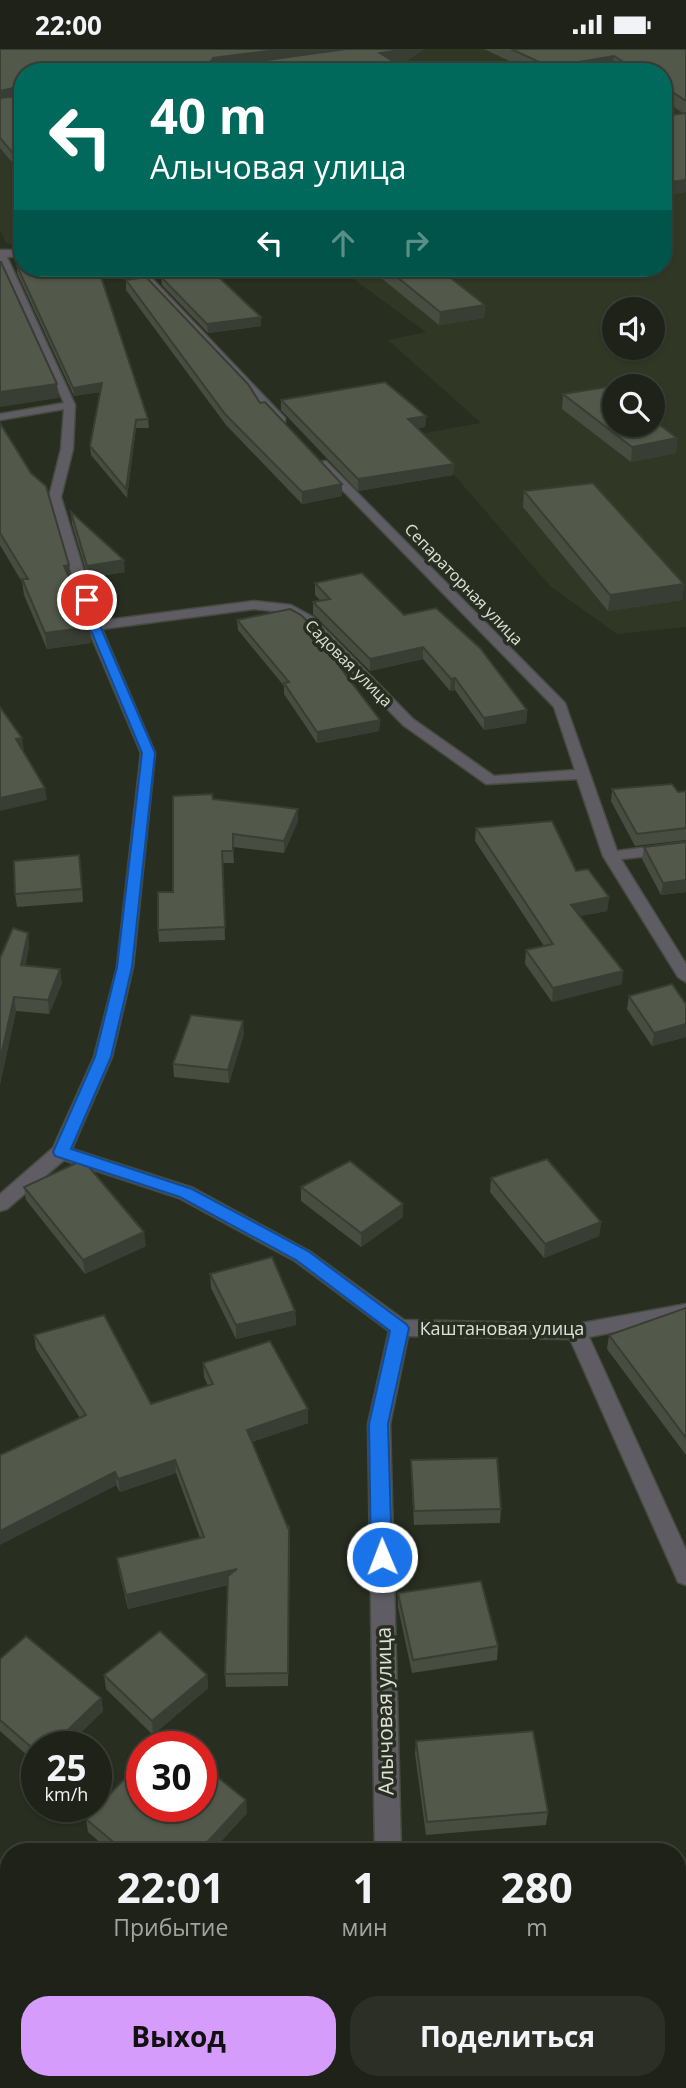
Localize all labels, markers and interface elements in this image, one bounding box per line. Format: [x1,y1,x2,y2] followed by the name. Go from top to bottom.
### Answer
[35,7,102,43] text: 22:00
[150,82,267,148] text: 40 m
[35,91,126,182] icon: left
[150,145,406,188] text: Алычовая улица
[251,224,289,262] icon: left
[324,224,362,262] icon: ahead
[397,224,435,262] icon: right
[602,297,665,437] map controls
[602,297,665,360] button: sound
[602,374,665,437] button: search
[400,518,528,650] street label: Сепараторная улица
[57,570,117,630] pin
[68,581,106,619] icon: arrive
[301,615,397,711] street label: Садовая улица
[420,1316,584,1340] street label: Каштановая улица
[345,1520,419,1594] position arrow
[369,1627,399,1795] street label: Алычовая улица
[126,1731,217,1822] speed limit sign: 30
[46,1744,87,1791] text: 25
[45,1782,88,1806] text: km/h
[117,1858,225,1915] text: 22:01
[353,1858,377,1915] text: 1
[501,1858,573,1915] text: 280
[113,1911,228,1943] text: Прибытие
[342,1911,388,1943] text: мин
[526,1911,547,1943] text: m
[21,1996,336,2076] button: Выход
[350,1996,665,2076] button: Поделиться

